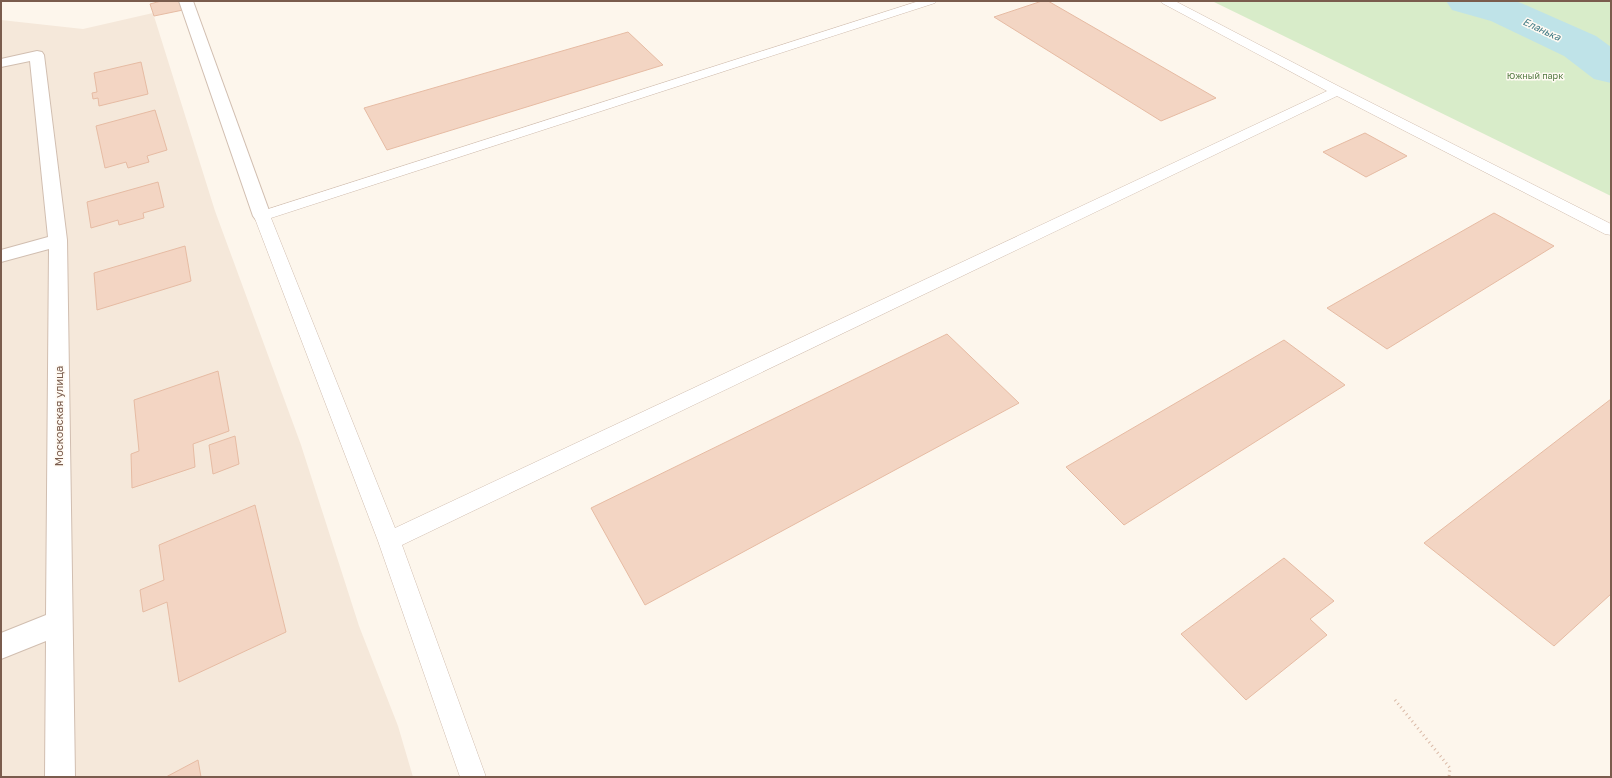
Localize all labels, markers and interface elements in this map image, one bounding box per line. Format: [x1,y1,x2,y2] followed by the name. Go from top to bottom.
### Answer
[1521,15,1563,43] water label: Еланька
[1507,70,1563,81] park label: Южный парк
[52,366,65,466] street label: Московская улица

